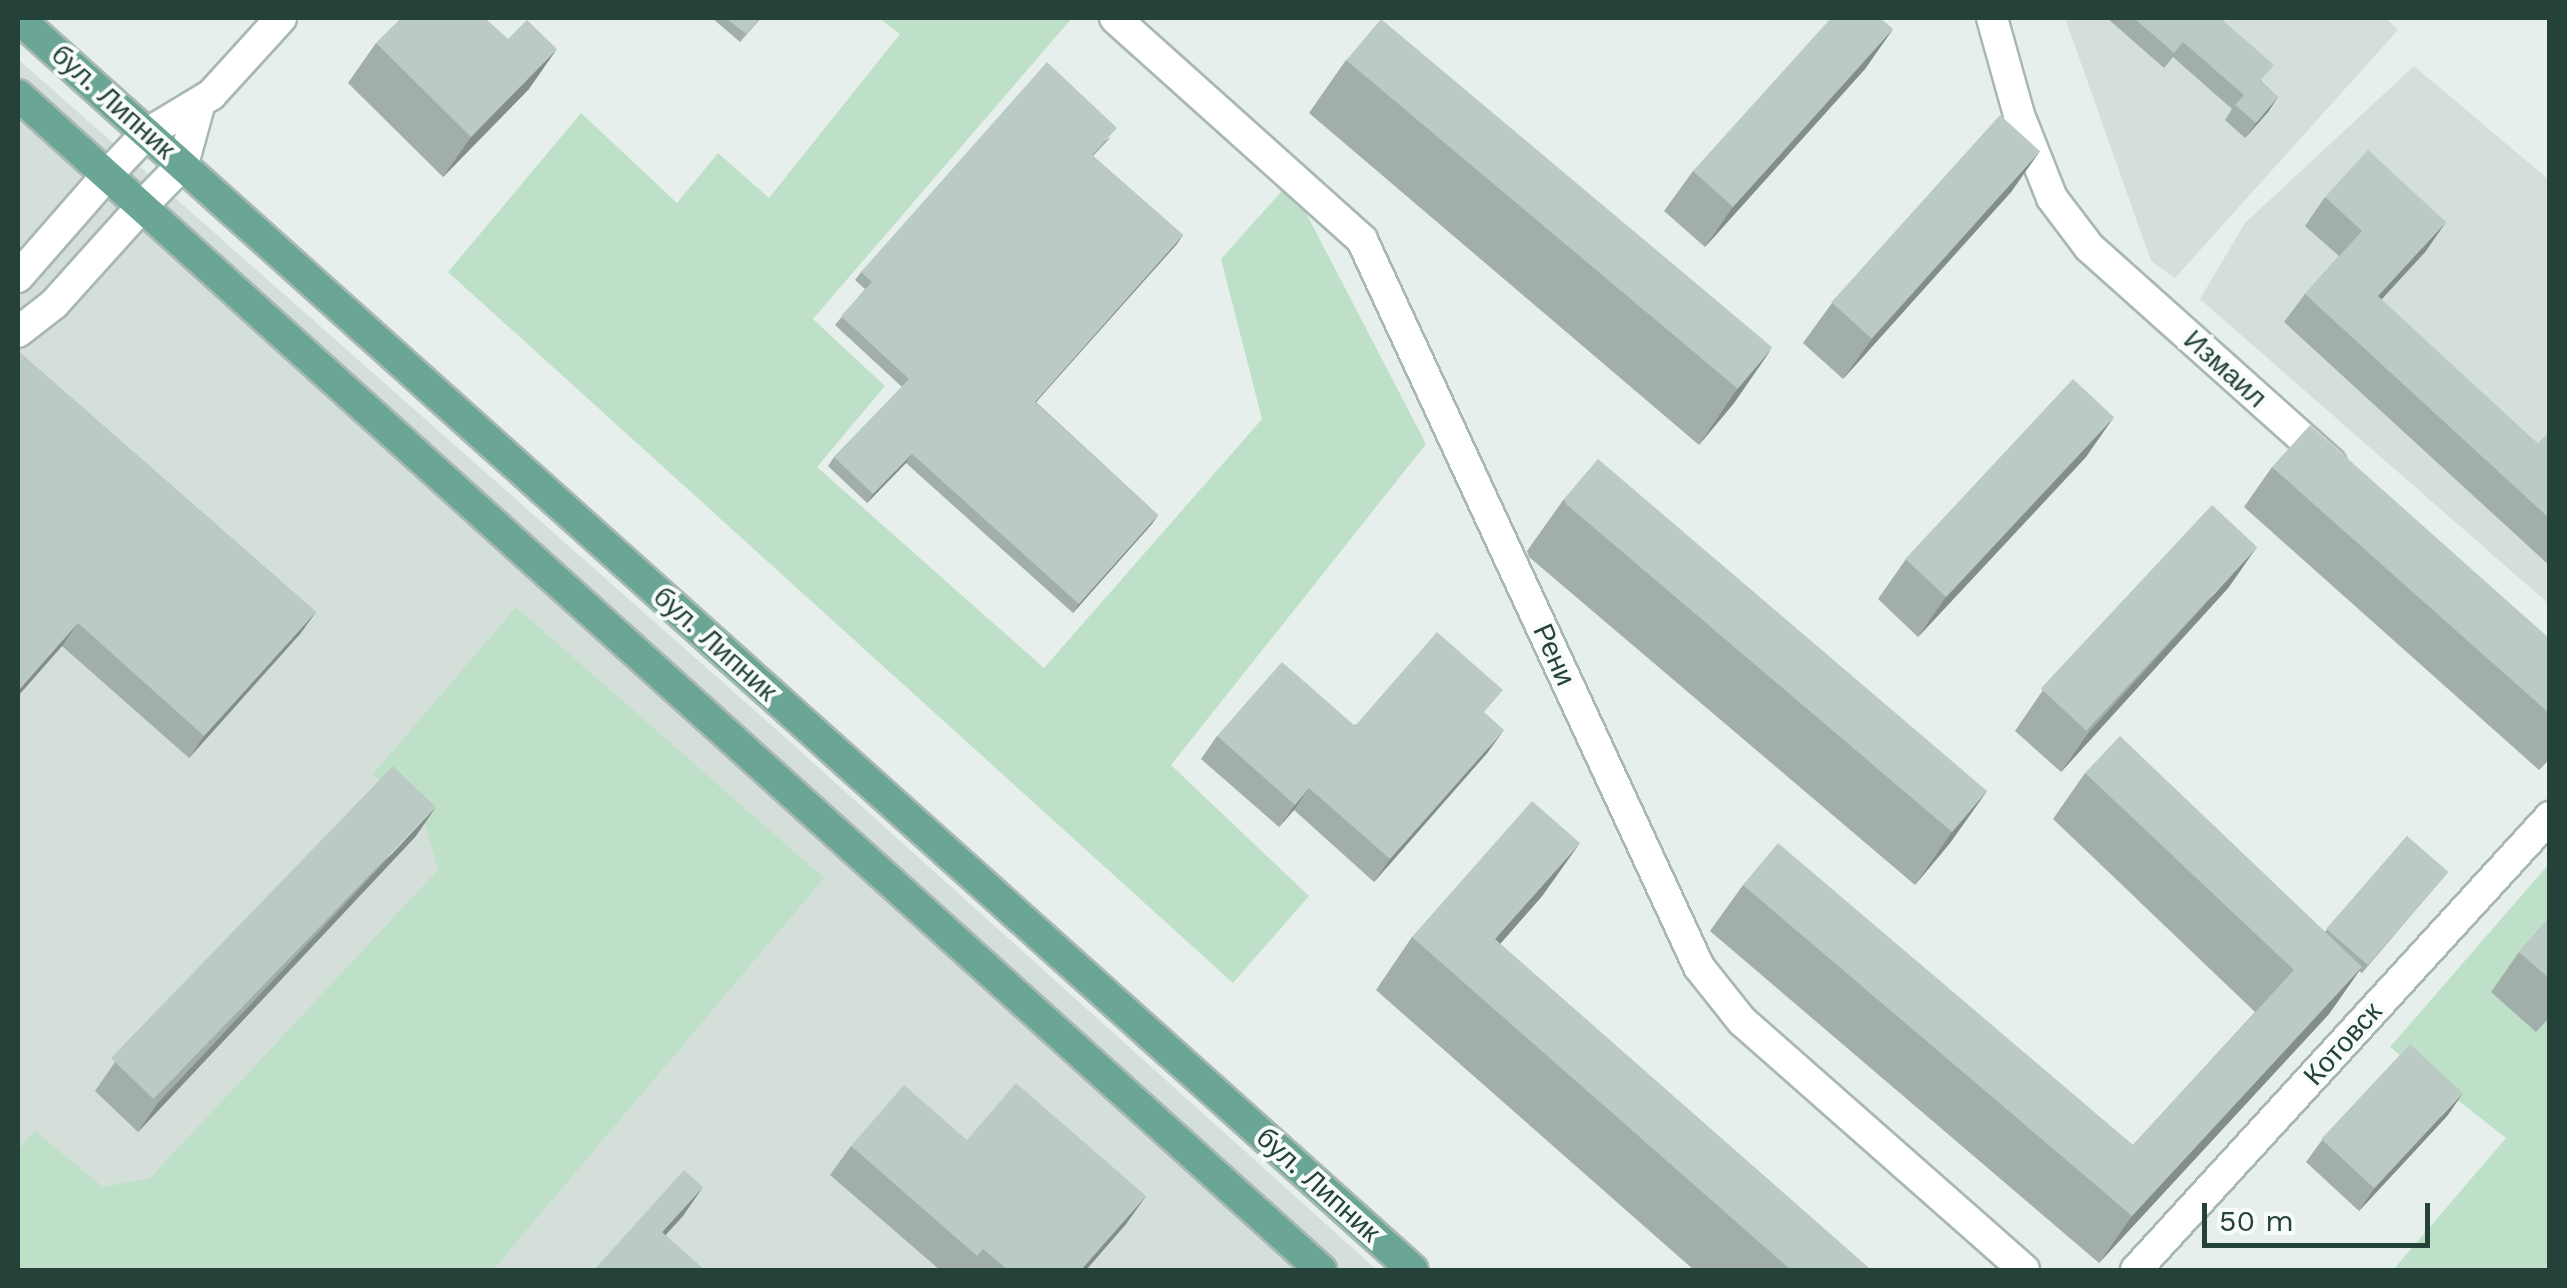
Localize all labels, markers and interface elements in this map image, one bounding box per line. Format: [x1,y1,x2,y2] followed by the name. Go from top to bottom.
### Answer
[44,38,182,166] street label: бул. Липник
[2177,323,2273,415] street label: Измаил
[646,580,784,708] street label: бул. Липник
[1526,619,1582,691] street label: Рени
[2297,996,2389,1092] street label: Котовск
[1249,1121,1387,1249] street label: бул. Липник
[2207,1183,2434,1245] scale bar
[2219,1203,2294,1238] text: 50 m

